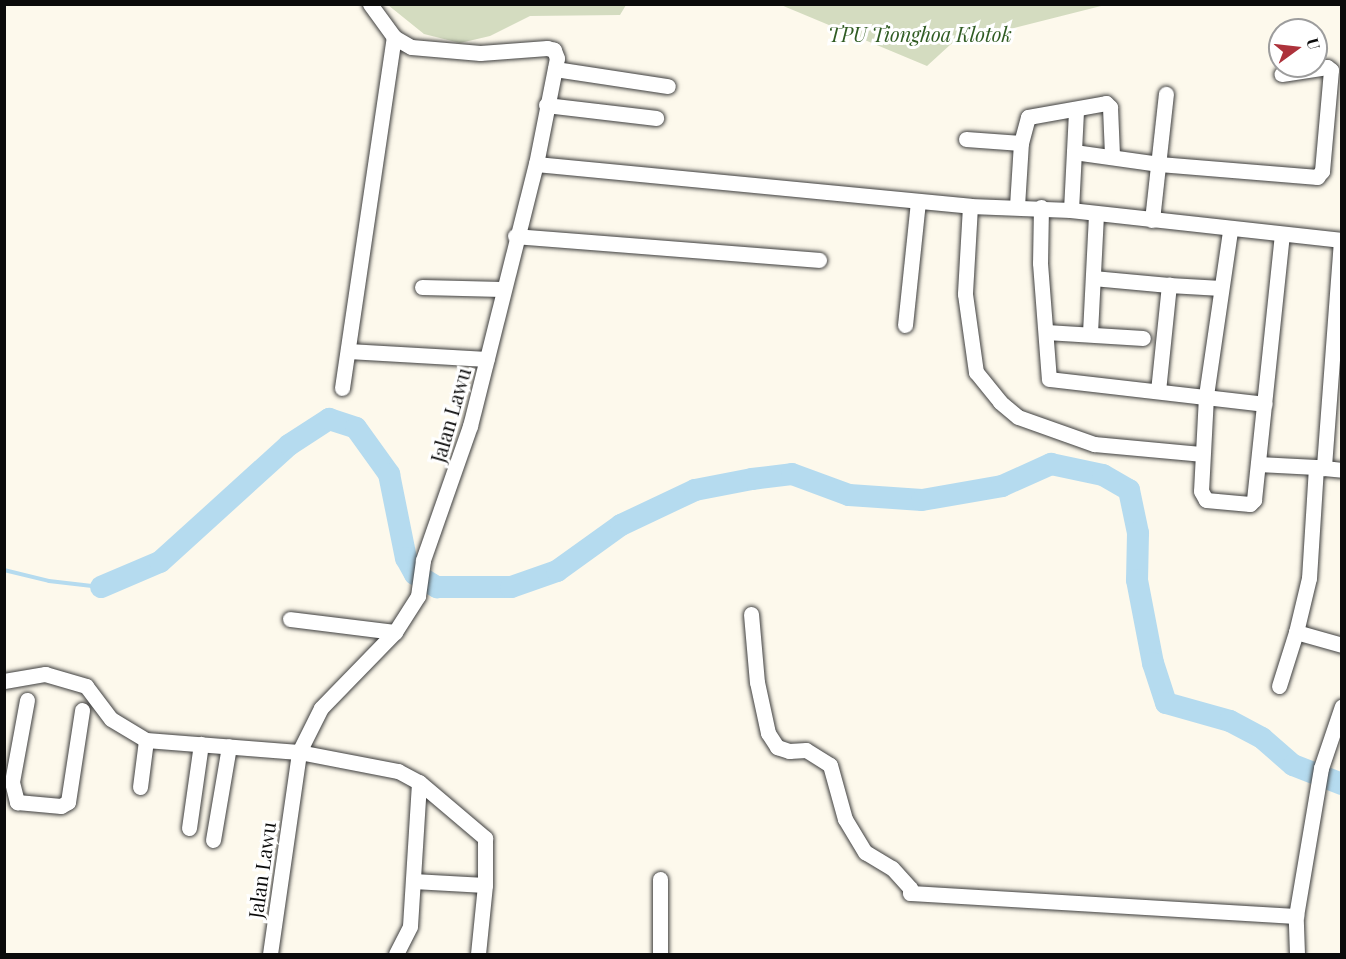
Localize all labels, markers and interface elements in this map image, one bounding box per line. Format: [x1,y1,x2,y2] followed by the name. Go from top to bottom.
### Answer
[1268,18,1328,78] north arrow
[828,21,1012,45] park label: TPU Tionghoa Klotok
[1302,36,1326,52] text: U
[425,365,475,465] street label: Jalan Lawu
[242,820,280,920] street label: Jalan Lawu

